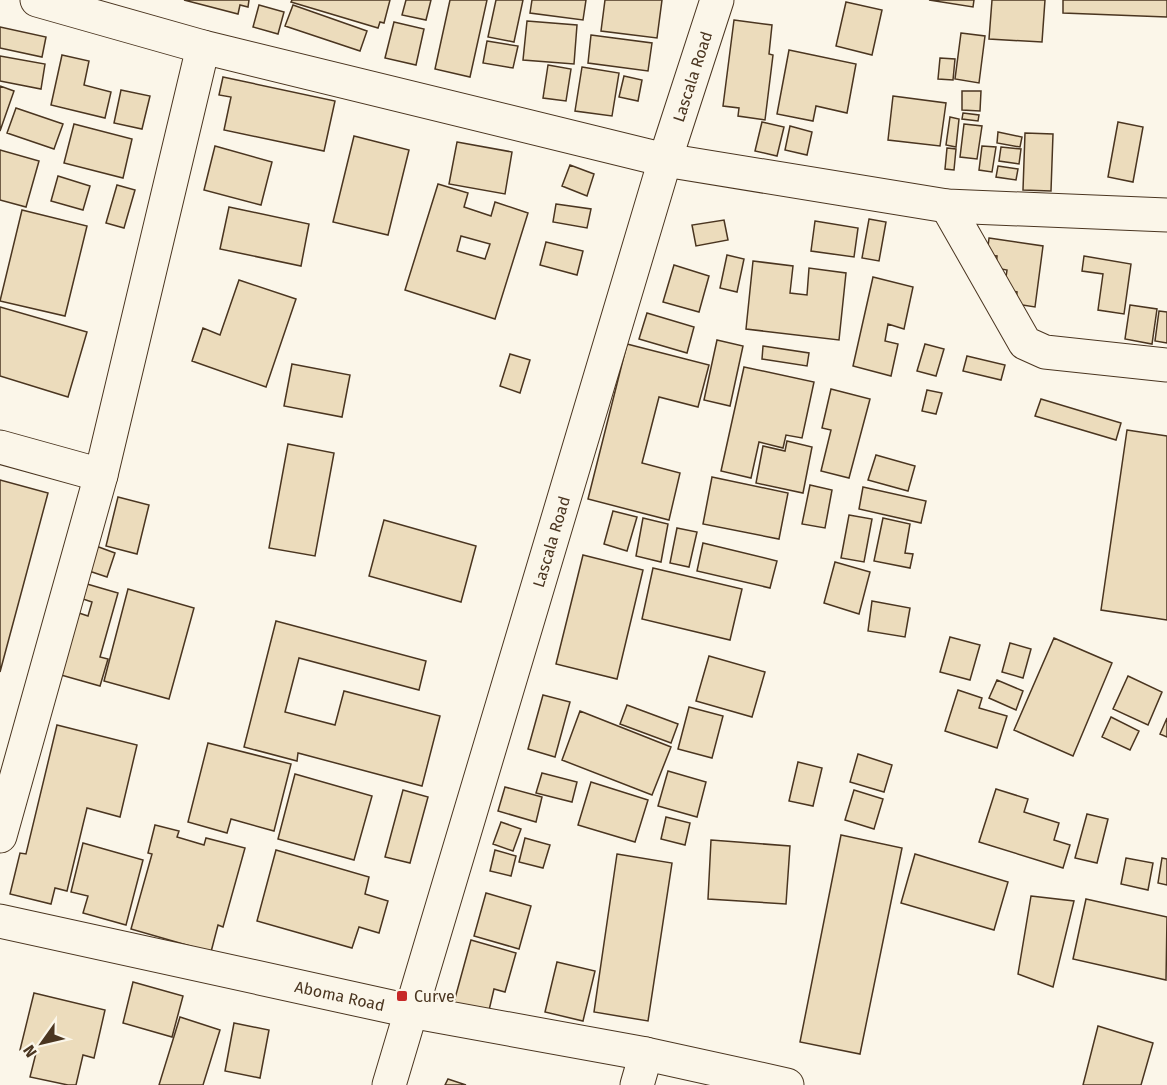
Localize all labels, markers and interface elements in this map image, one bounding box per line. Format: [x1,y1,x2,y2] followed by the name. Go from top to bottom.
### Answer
[669,29,716,125] street label: Lascala Road
[529,494,574,590] street label: Lascala Road
[293,977,387,1015] street label: Aboma Road
[414,987,455,1006] place label: Curve
[395,989,409,1003] marker: Curve
[12,1013,72,1073] north arrow
[19,1041,41,1061] text: N

